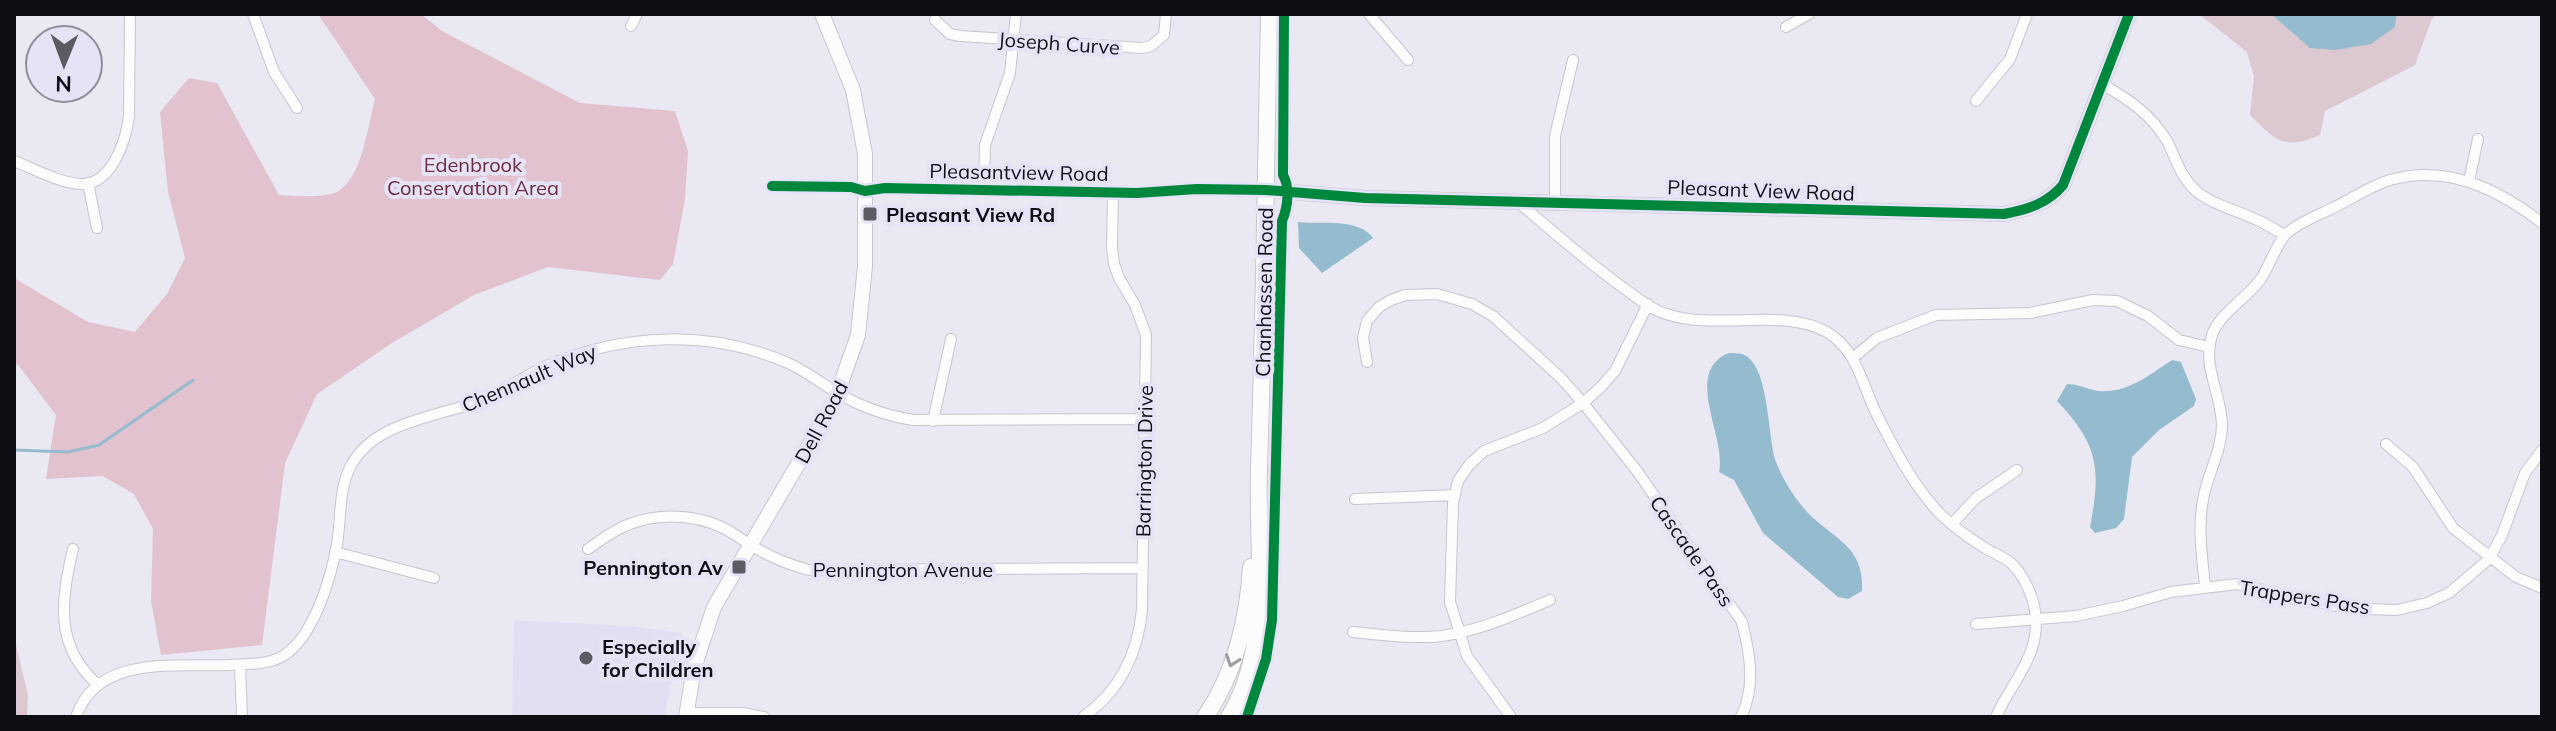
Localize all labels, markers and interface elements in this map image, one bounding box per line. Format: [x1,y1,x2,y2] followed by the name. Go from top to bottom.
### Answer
[24,24,104,104] north arrow
[997,26,1121,60] street label: Joseph Curve
[55,70,72,98] text: N
[387,152,559,200] park label: Edenbrook Conservation Area
[929,158,1109,186] street label: Pleasantview Road
[1667,174,1855,206] street label: Pleasant View Road
[886,202,1055,227] place label: Pleasant View Rd
[861,205,879,223] marker: Pleasant View Rd
[1250,207,1278,377] street label: Chanhassen Road
[458,338,600,418] street label: Chennault Way
[789,377,853,467] street label: Dell Road
[1130,385,1158,537] street label: Barrington Drive
[1645,491,1739,611] street label: Cascade Pass
[583,555,723,580] place label: Pennington Av
[813,557,993,582] street label: Pennington Avenue
[730,558,748,576] marker: Pennington Av
[2238,574,2372,620] street label: Trappers Pass
[602,634,714,682] place label: Especially for Children
[577,649,595,667] marker: Especially for Children
[1225,653,1241,667] one-way arrow

